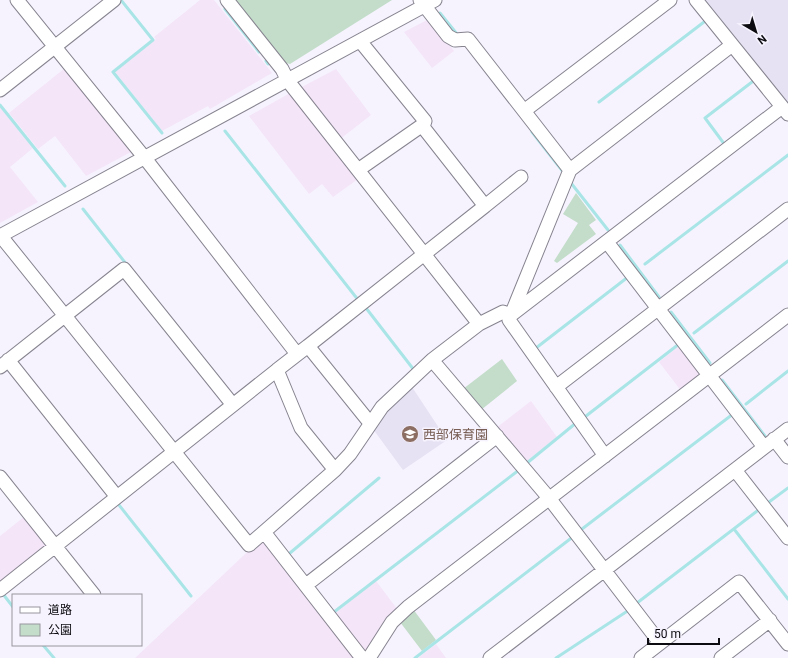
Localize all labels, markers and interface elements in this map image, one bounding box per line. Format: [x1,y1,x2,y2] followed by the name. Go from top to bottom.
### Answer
[736,12,776,52] north arrow
[755,32,769,47] text: N
[400,424,420,444] school or university icon: 西部保育園
[423,427,488,442] place label: 西部保育園
[12,594,142,646] legend
[48,603,72,617] text: 道路
[648,620,719,646] scale bar
[48,623,72,637] text: 公園
[654,627,681,641] text: 50 m

